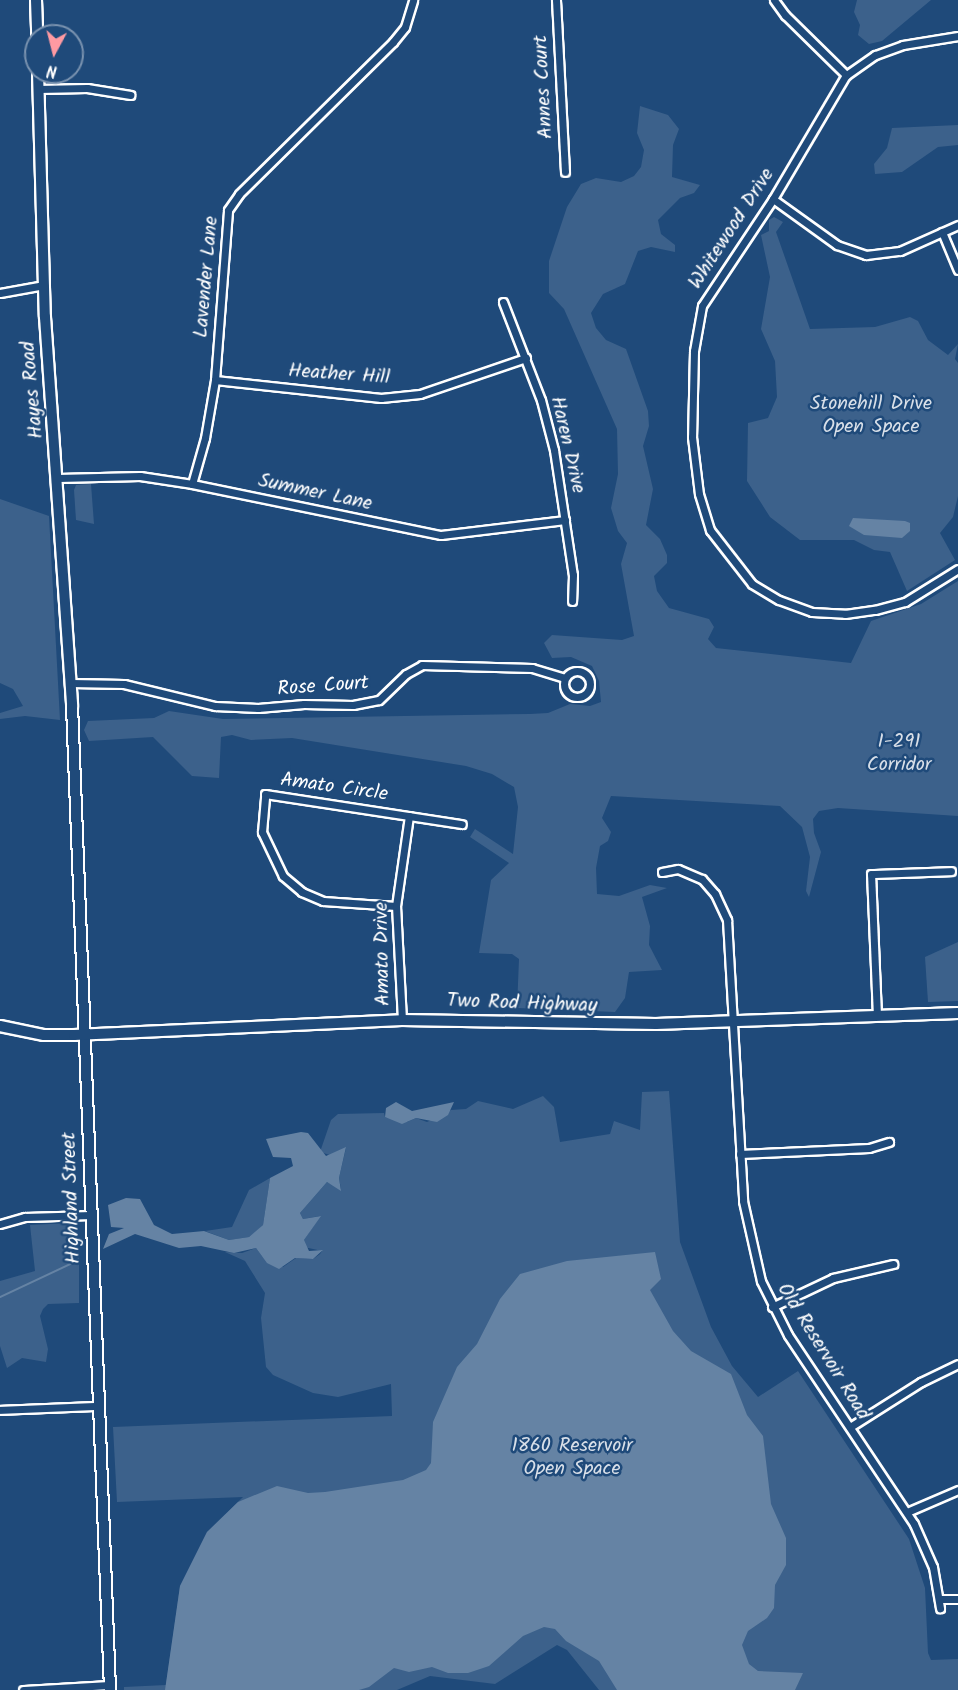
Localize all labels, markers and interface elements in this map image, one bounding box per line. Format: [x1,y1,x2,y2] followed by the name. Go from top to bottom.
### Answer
[24,24,84,84] north arrow
[529,34,559,140] street label: Annes Court
[45,57,59,83] text: N
[684,164,780,294] street label: Whitewood Drive
[190,215,224,339] street label: Lavender Lane
[17,340,49,440] street label: Hayes Road
[287,359,391,391] street label: Heather Hill
[810,393,932,440] park label: Stonehill Drive Open Space
[544,394,590,496] street label: Haren Drive
[256,469,374,517] street label: Summer Lane
[277,672,369,702] street label: Rose Court
[867,730,931,777] park label: I-291 Corridor
[279,769,389,807] street label: Amato Circle
[370,902,396,1006] street label: Amato Drive
[446,989,598,1019] street label: Two Rod Highway
[58,1132,86,1264] street label: Highland Street
[771,1279,875,1425] street label: Old Reservoir Road
[511,1435,633,1482] park label: 1860 Reservoir Open Space

